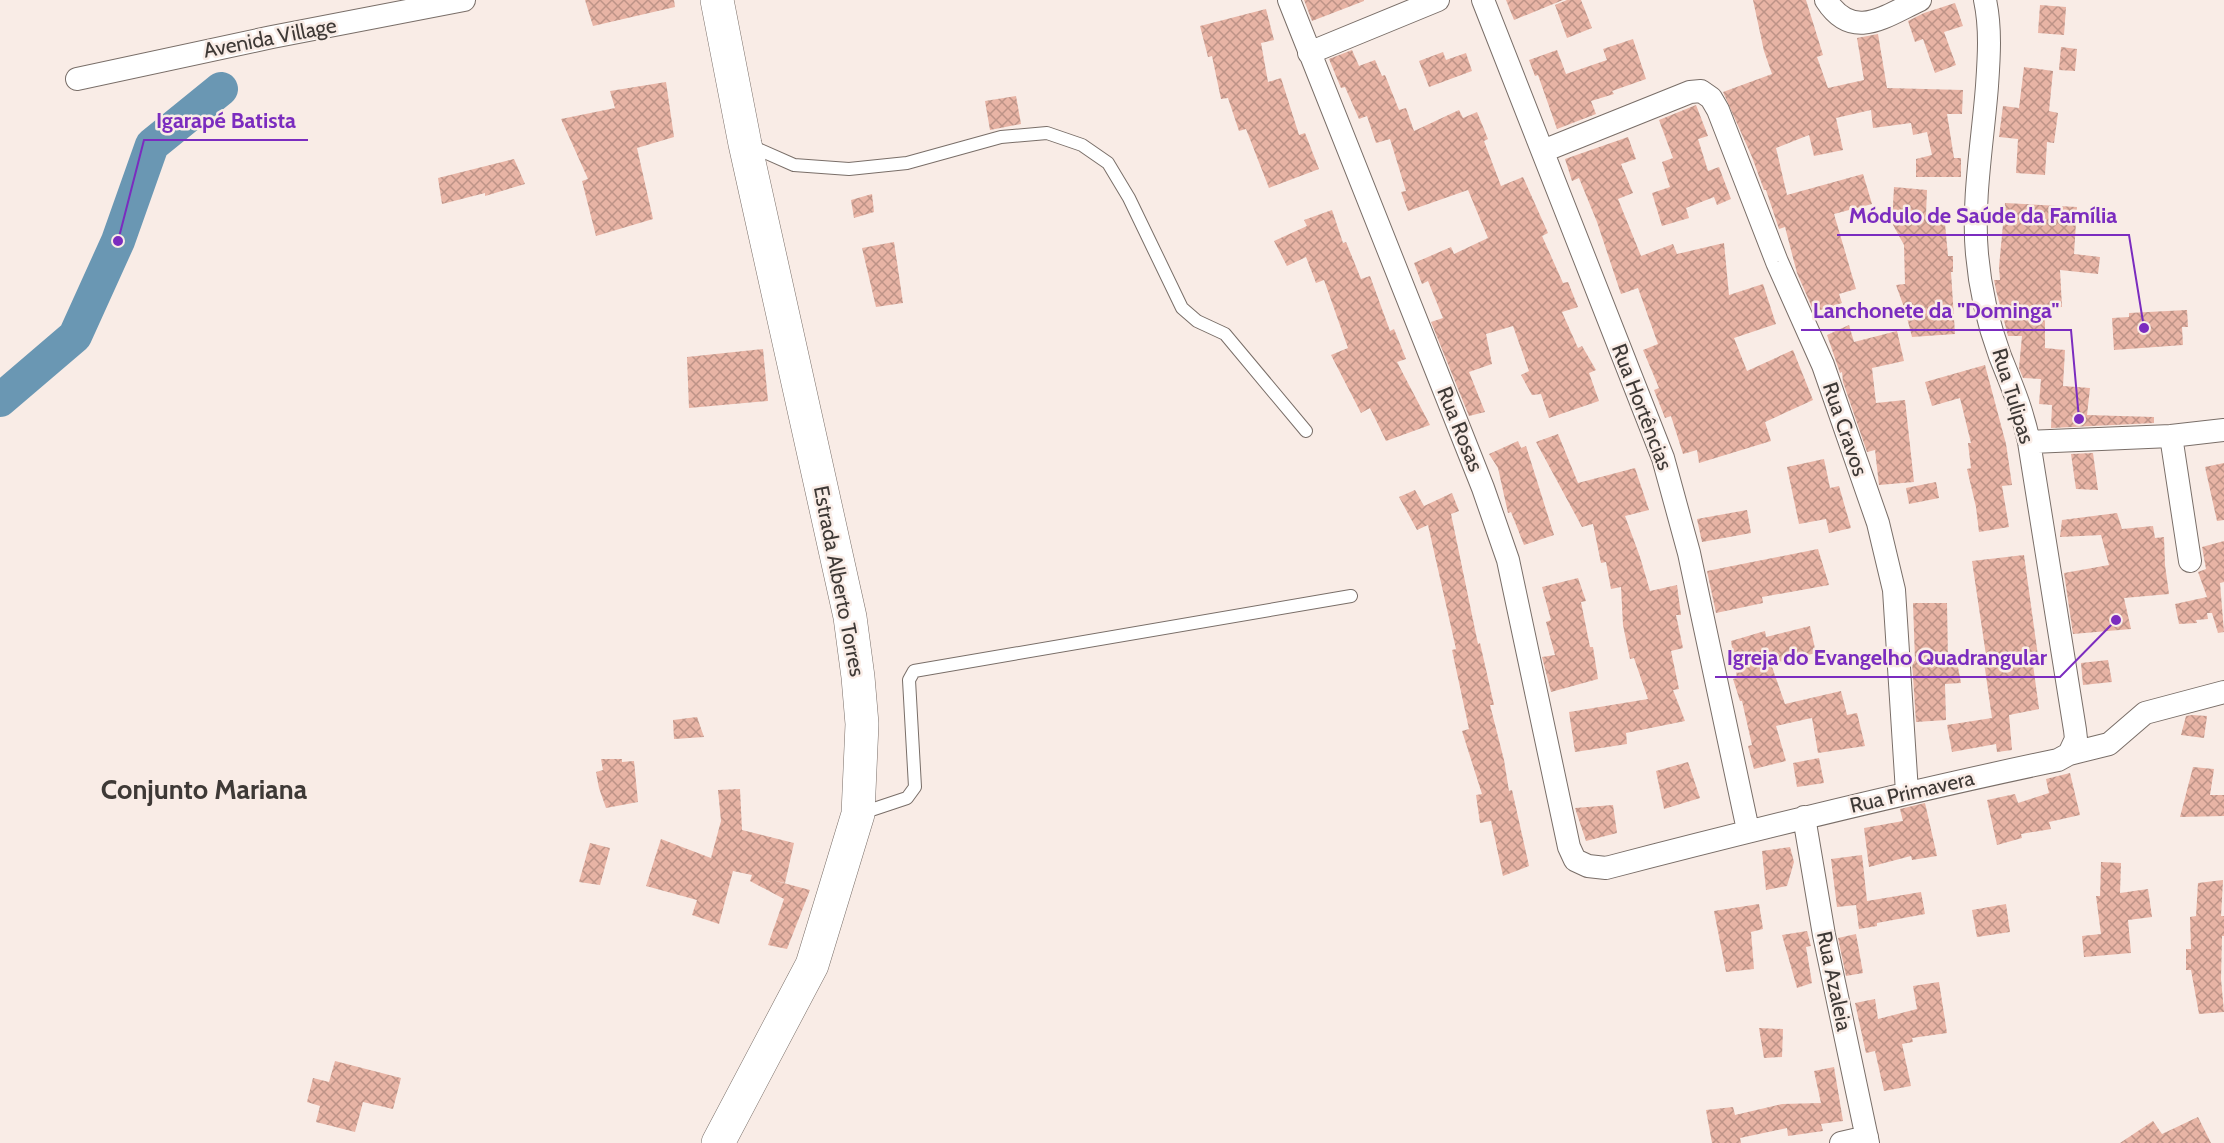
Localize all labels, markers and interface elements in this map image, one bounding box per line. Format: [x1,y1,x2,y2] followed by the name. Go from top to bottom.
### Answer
[201,12,339,63] street label: Avenida Village
[144,100,308,140] callout: Igarapé Batista
[156,107,296,134] text: Igarapé Batista
[1837,195,2129,235] callout: Módulo de Saúde da Família
[1849,202,2117,229] text: Módulo de Saúde da Família
[1801,290,2071,330] callout: Lanchonete da "Dominga"
[1813,297,2059,324] text: Lanchonete da "Dominga"
[1607,340,1678,474] street label: Rua Hortências
[1987,345,2040,447] street label: Rua Tulipas
[1818,379,1873,479] street label: Rua Cravos
[1432,383,1489,475] street label: Rua Rosas
[809,483,870,679] street label: Estrada Alberto Torres
[1715,637,2060,677] callout: Igreja do Evangelho Quadrangular
[1727,644,2048,671] text: Igreja do Evangelho Quadrangular
[1847,765,1976,818] street label: Rua Primavera
[101,773,308,806] district label: Conjunto Mariana
[1812,929,1857,1033] street label: Rua Azaleia

